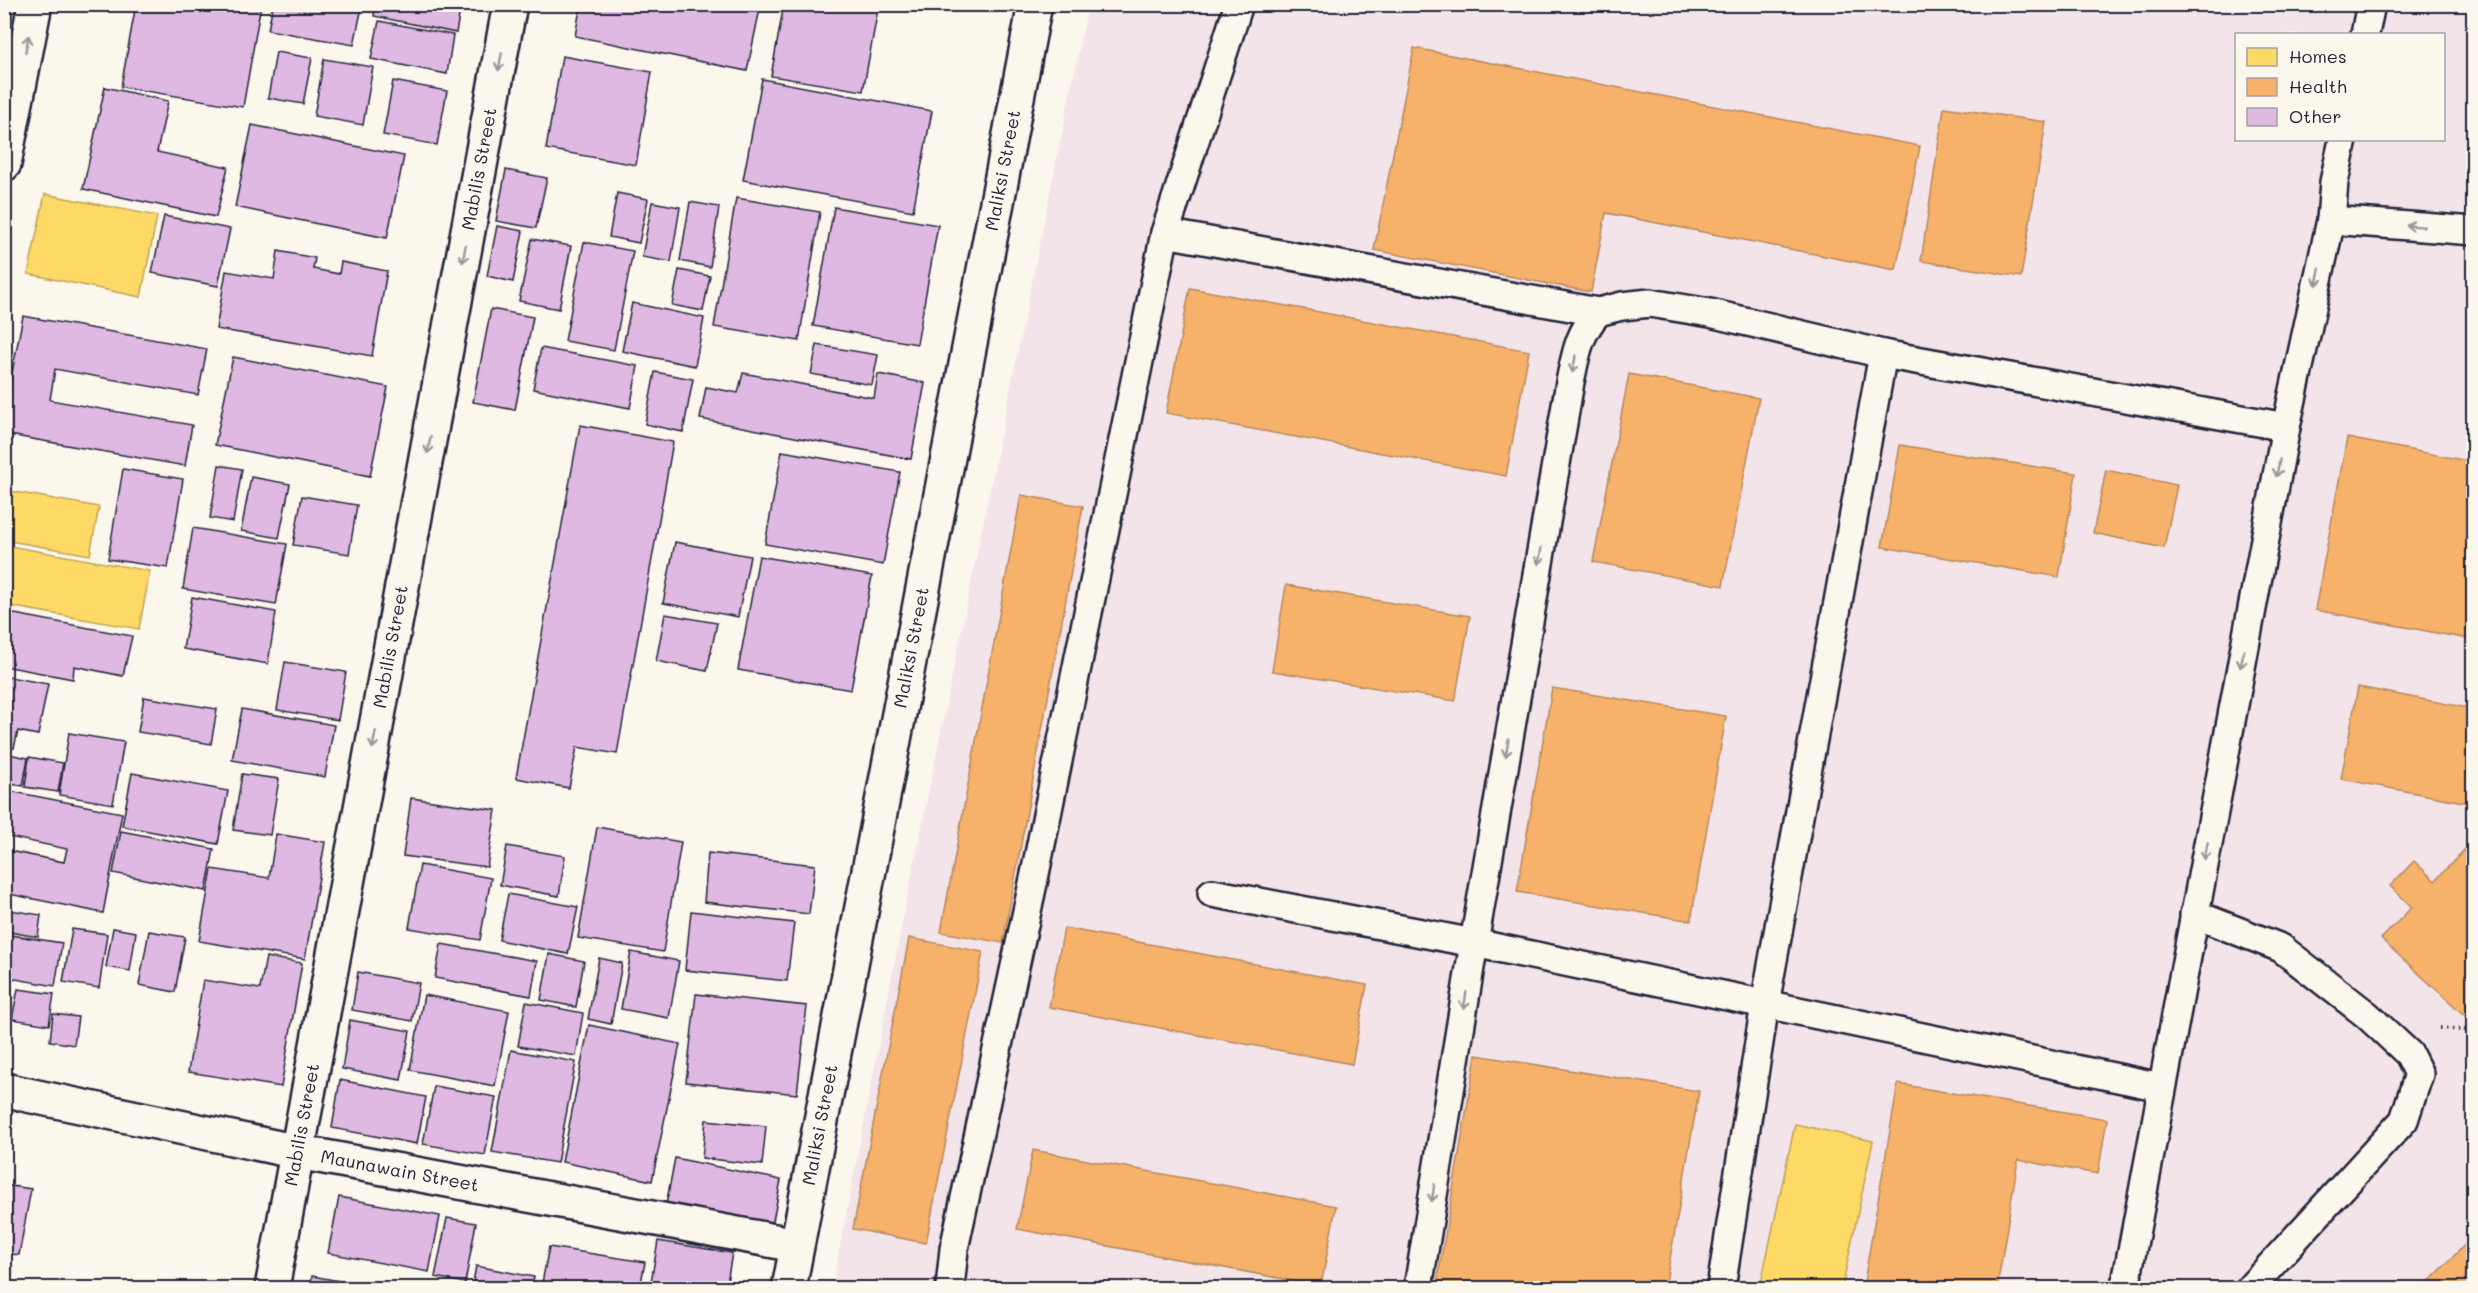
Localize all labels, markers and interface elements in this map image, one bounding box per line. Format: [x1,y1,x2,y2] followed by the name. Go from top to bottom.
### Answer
[2235,33,2445,141] legend
[22,35,33,55] one-way arrow
[2289,44,2347,68] text: Homes
[494,52,505,71] one-way arrow
[2289,74,2347,98] text: Health
[2289,104,2342,128] text: Other
[455,105,502,232] street label: Mabilis Street
[979,108,1025,233] street label: Maliksi Street
[2406,220,2426,231] one-way arrow
[458,243,469,263] one-way arrow
[2312,267,2324,286] one-way arrow
[1568,354,1579,373] one-way arrow
[423,435,434,455] one-way arrow
[2273,457,2284,477] one-way arrow
[1534,546,1545,565] one-way arrow
[367,583,413,710] street label: Mabilis Street
[887,585,934,710] street label: Maliksi Street
[2236,649,2247,669] one-way arrow
[368,730,379,750] one-way arrow
[1501,738,1512,758] one-way arrow
[2200,840,2211,860] one-way arrow
[1459,990,1470,1010] one-way arrow
[278,1061,324,1188] street label: Mabilis Street
[796,1062,843,1187] street label: Maliksi Street
[319,1144,481,1197] street label: Maunawain Street
[1427,1183,1438,1202] one-way arrow

